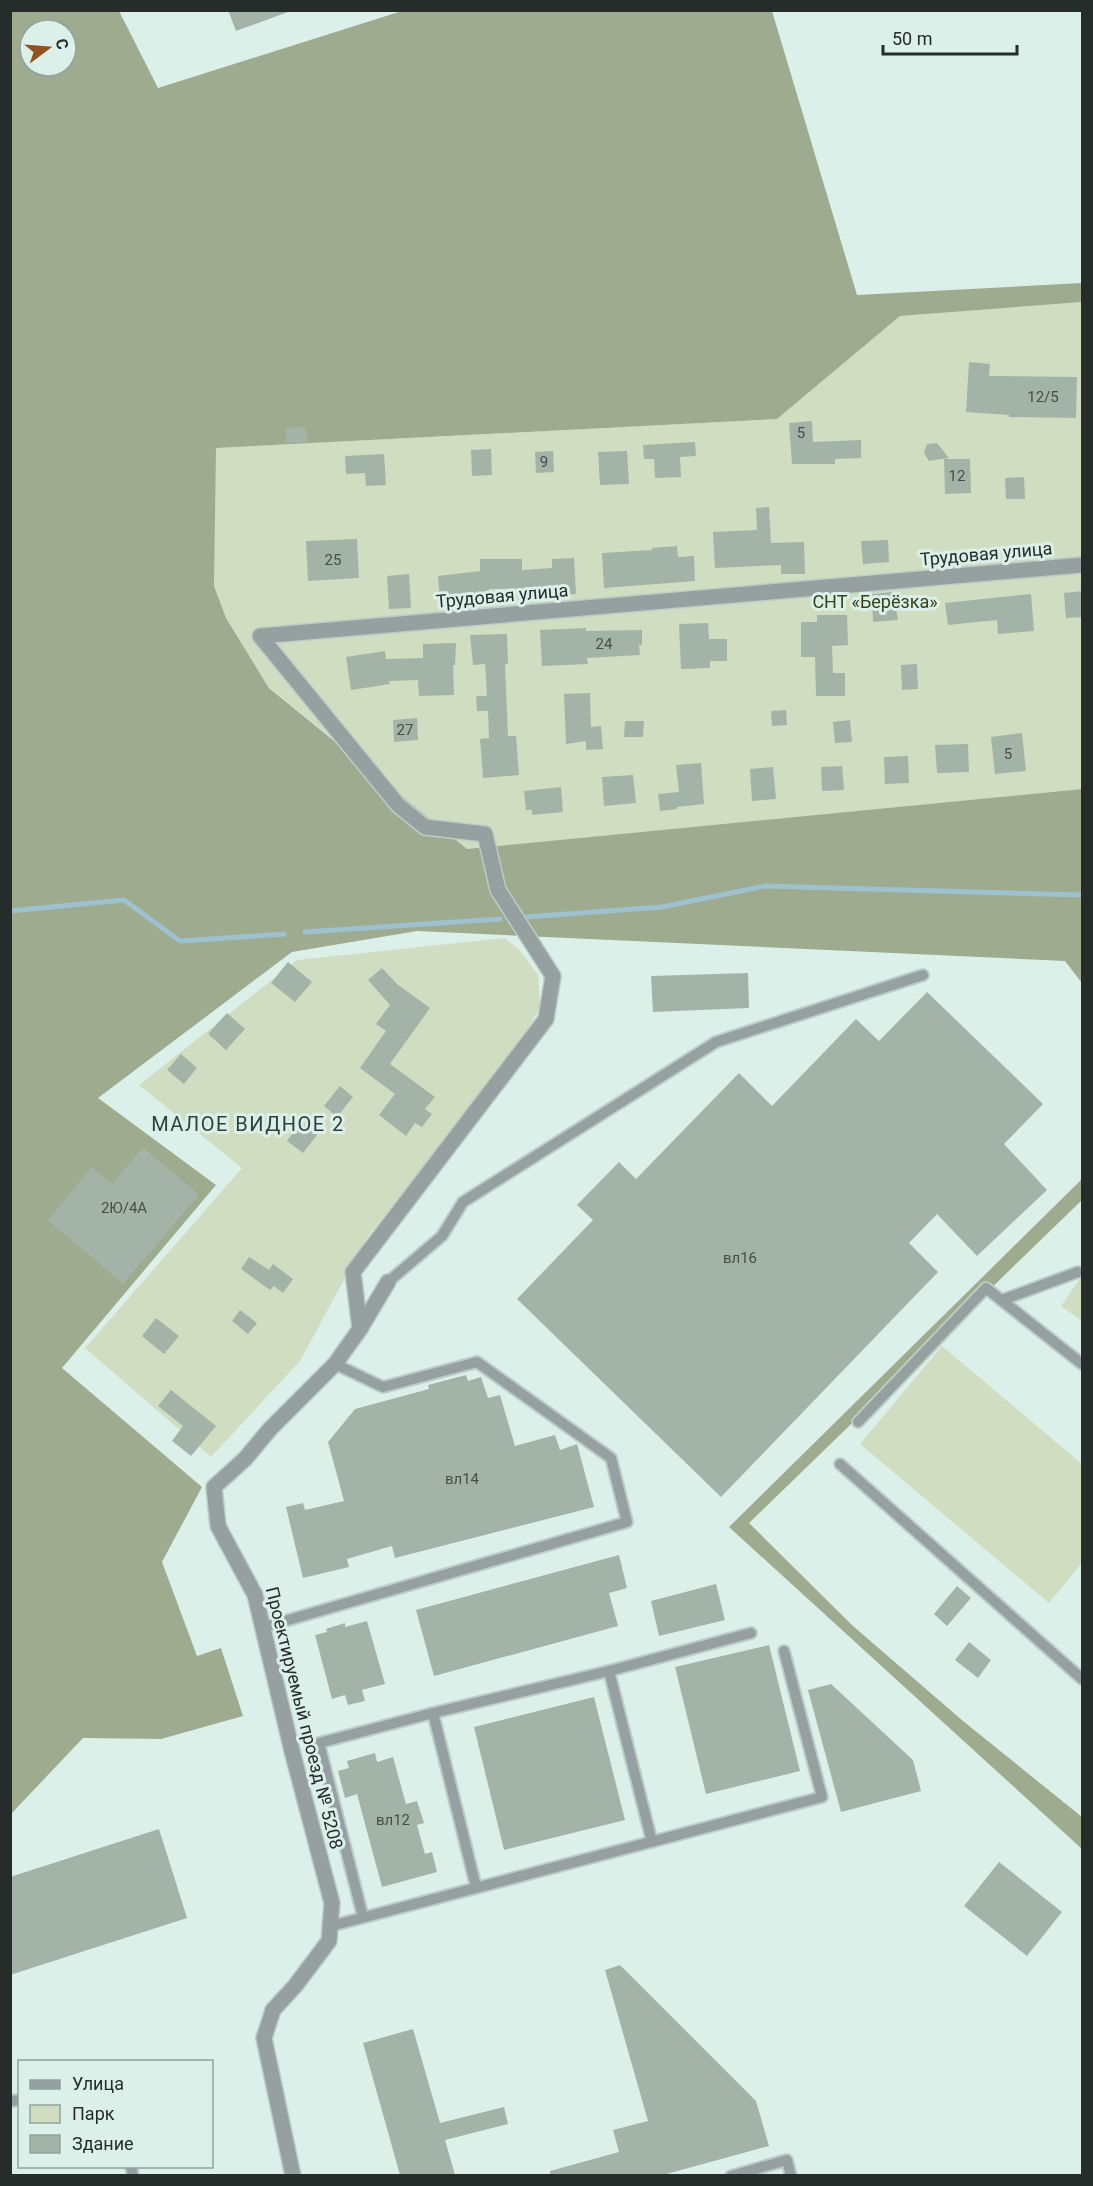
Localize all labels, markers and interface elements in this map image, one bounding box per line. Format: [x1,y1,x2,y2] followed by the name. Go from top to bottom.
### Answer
[18,18,78,78] north arrow
[883,18,1016,56] scale bar
[892,28,932,49] text: 50 m
[51,36,73,52] text: С
[1027,388,1059,406] house number: 12/5
[797,424,805,442] house number: 5
[540,453,548,471] house number: 9
[949,467,965,485] house number: 12
[919,537,1053,570] street label: Трудовая улица
[325,551,341,569] house number: 25
[435,579,569,612] street label: Трудовая улица
[812,591,938,612] park label: СНТ «Берёзка»
[596,635,613,653] house number: 24
[397,721,413,739] house number: 27
[1004,745,1012,763] house number: 5
[151,1112,345,1136] district label: МАЛОЕ ВИДНОЕ 2
[101,1199,147,1217] house number: 2Ю/4А
[723,1249,757,1267] house number: вл16
[445,1470,480,1488] house number: вл14
[262,1584,347,1851] street label: Проектируемый проезд № 5208
[376,1811,410,1829] house number: вл12
[18,2060,213,2168] legend
[72,2073,124,2094] text: Улица
[72,2103,115,2124] text: Парк
[72,2133,134,2154] text: Здание

